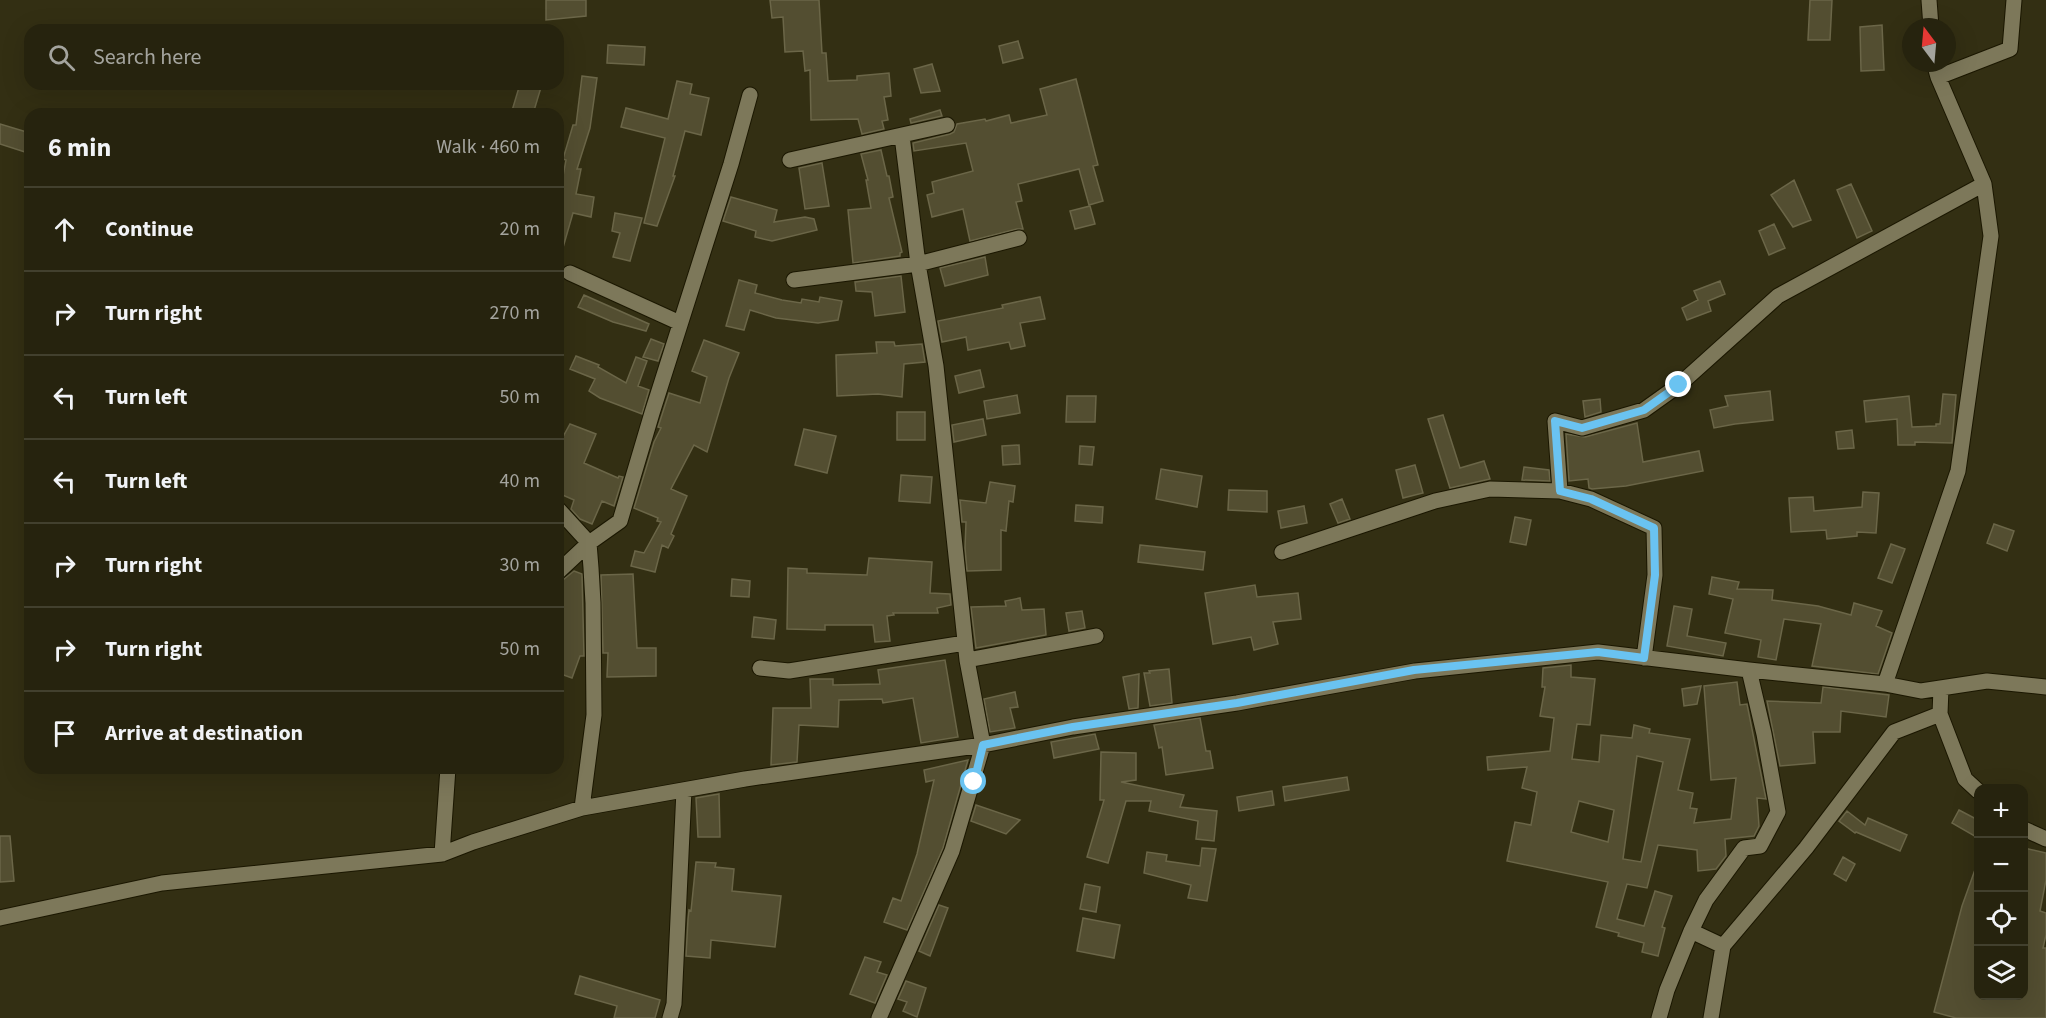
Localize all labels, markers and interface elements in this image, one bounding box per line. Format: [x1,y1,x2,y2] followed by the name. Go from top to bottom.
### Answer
[1902,18,1956,72] north arrow
[24,24,564,90] search box
[45,41,78,74] icon: search
[93,41,201,73] text: Search here
[48,129,111,166] text: 6 min
[436,133,540,161] text: Walk · 460 m
[48,213,81,246] icon: ahead
[105,213,194,245] text: Continue
[500,215,540,243] text: 20 m
[48,297,81,330] icon: right
[105,297,202,329] text: Turn right
[490,299,540,327] text: 270 m
[1665,371,1691,397] route end
[48,381,81,414] icon: left
[105,381,187,413] text: Turn left
[500,383,540,411] text: 50 m
[48,465,81,498] icon: left
[105,465,187,497] text: Turn left
[500,467,540,495] text: 40 m
[48,549,81,582] icon: right
[105,549,202,581] text: Turn right
[500,551,540,579] text: 30 m
[48,633,81,666] icon: right
[105,633,202,665] text: Turn right
[500,635,540,663] text: 50 m
[48,717,81,750] icon: arrive
[105,717,303,749] text: Arrive at destination
[960,768,986,794] route start
[1974,784,2028,1000] map controls
[1974,784,2028,838] button: +
[1974,838,2028,892] button: −
[1974,892,2028,946] button: locate
[1974,946,2028,1000] button: layers

